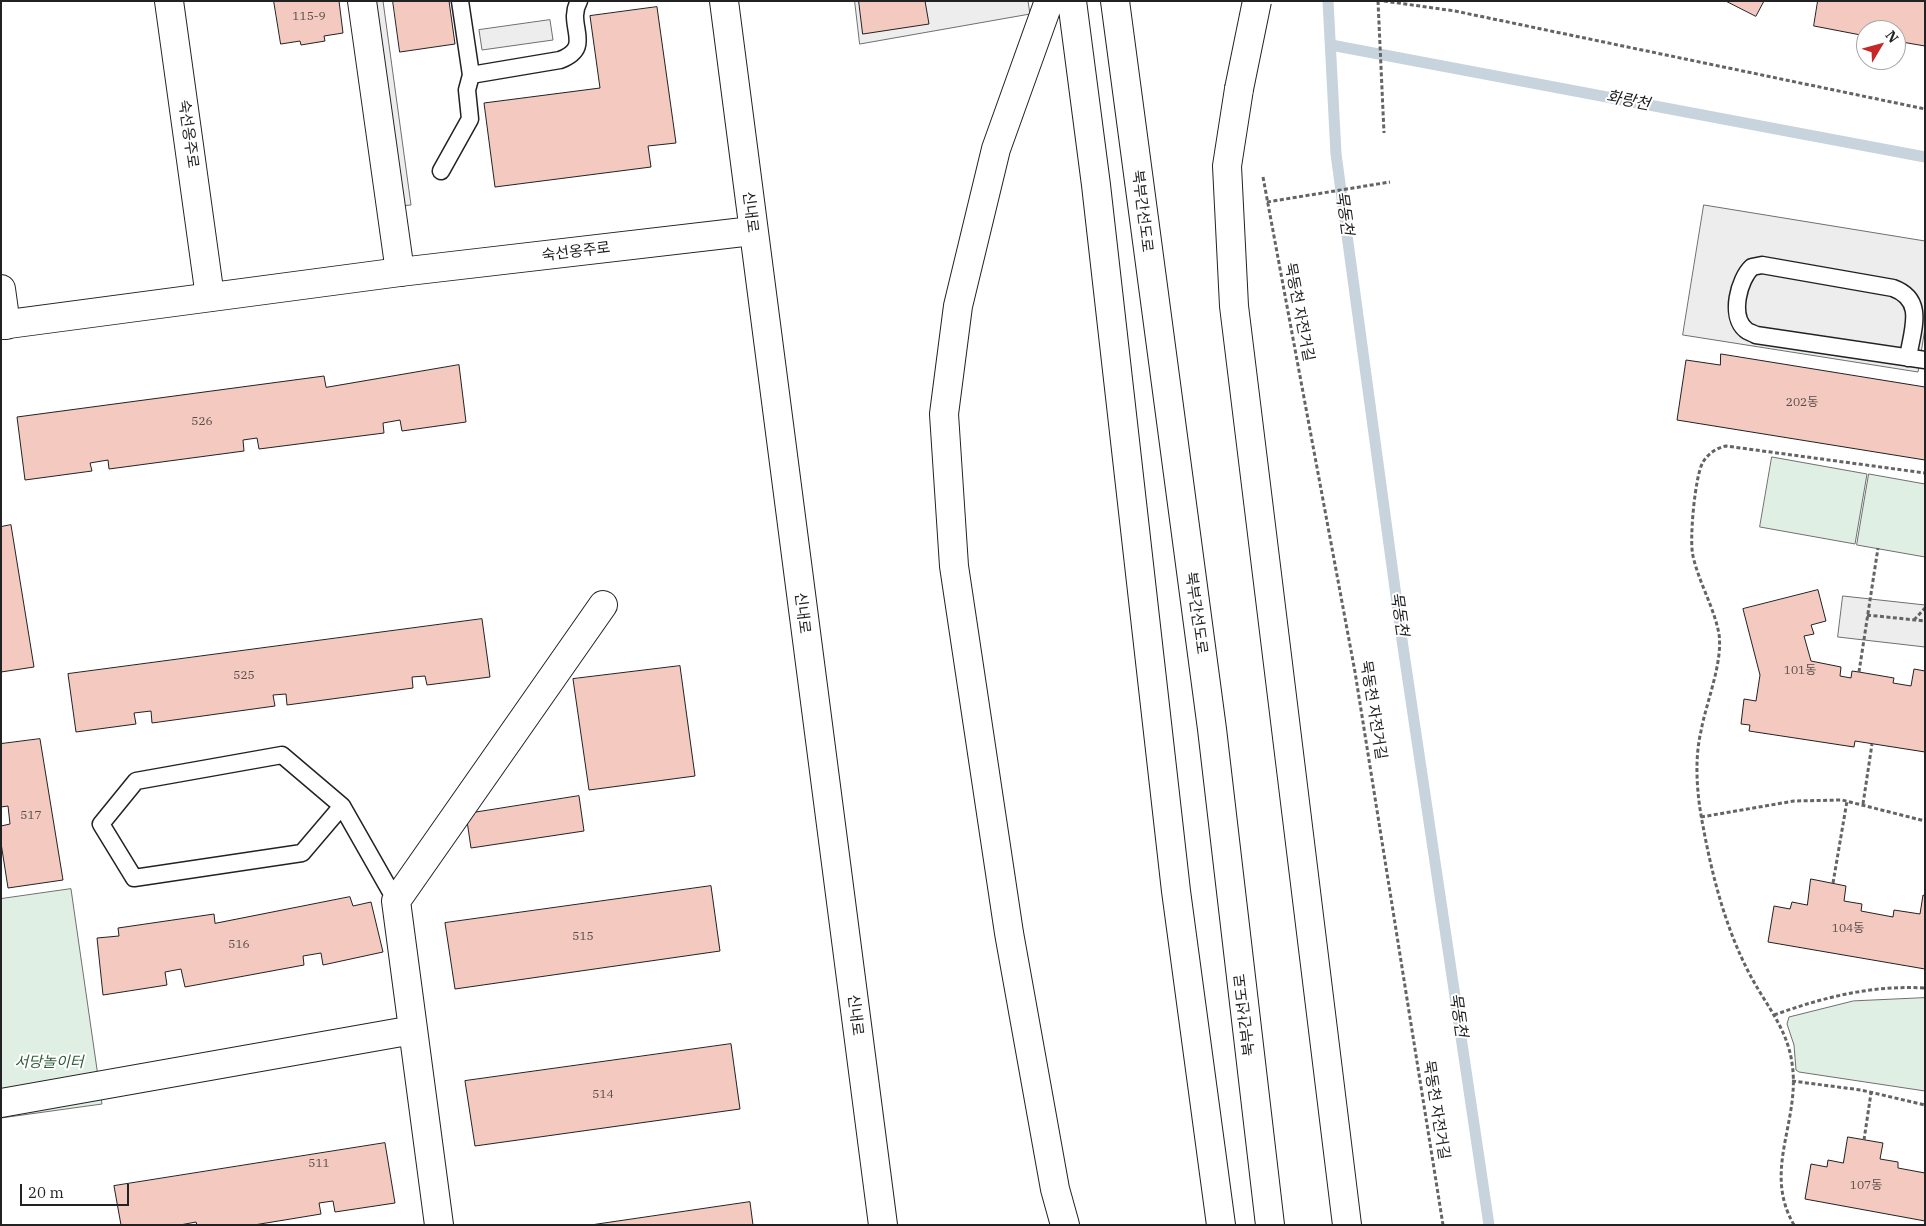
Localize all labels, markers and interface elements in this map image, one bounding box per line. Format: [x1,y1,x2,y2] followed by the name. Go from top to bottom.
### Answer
[292,10,326,24] house number: 115-9
[1856,20,1906,70] north arrow
[1882,27,1903,46] text: N
[1604,87,1652,115] water label: 화랑천
[174,99,202,169] street label: 숙선옹주로
[1128,169,1156,253] street label: 북부간선도로
[739,190,761,234] street label: 신내로
[1331,190,1357,236] water label: 묵동천
[541,239,611,265] street label: 숙선옹주로
[1281,261,1317,363] street label: 묵동천 자전거길
[1786,396,1818,410] house number: 202동
[191,415,213,429] house number: 526
[1181,571,1211,655] street label: 북부간선도로
[791,591,813,635] street label: 신내로
[1386,591,1412,637] water label: 묵동천
[1356,659,1390,761] street label: 묵동천 자전거길
[1784,664,1816,678] house number: 101동
[233,669,255,683] house number: 525
[20,809,42,823] house number: 517
[1832,922,1864,936] house number: 104동
[572,930,594,944] house number: 515
[228,938,250,952] house number: 516
[1231,973,1259,1057] street label: 북부간선도로
[1445,992,1471,1038] water label: 묵동천
[844,993,866,1037] street label: 신내로
[15,1054,83,1072] park label: 서당놀이터
[1419,1059,1453,1161] street label: 묵동천 자전거길
[592,1088,614,1102] house number: 514
[308,1157,330,1171] house number: 511
[22,1174,131,1206] scale bar
[1850,1179,1882,1193] house number: 107동
[28,1183,64,1202] text: 20 m

